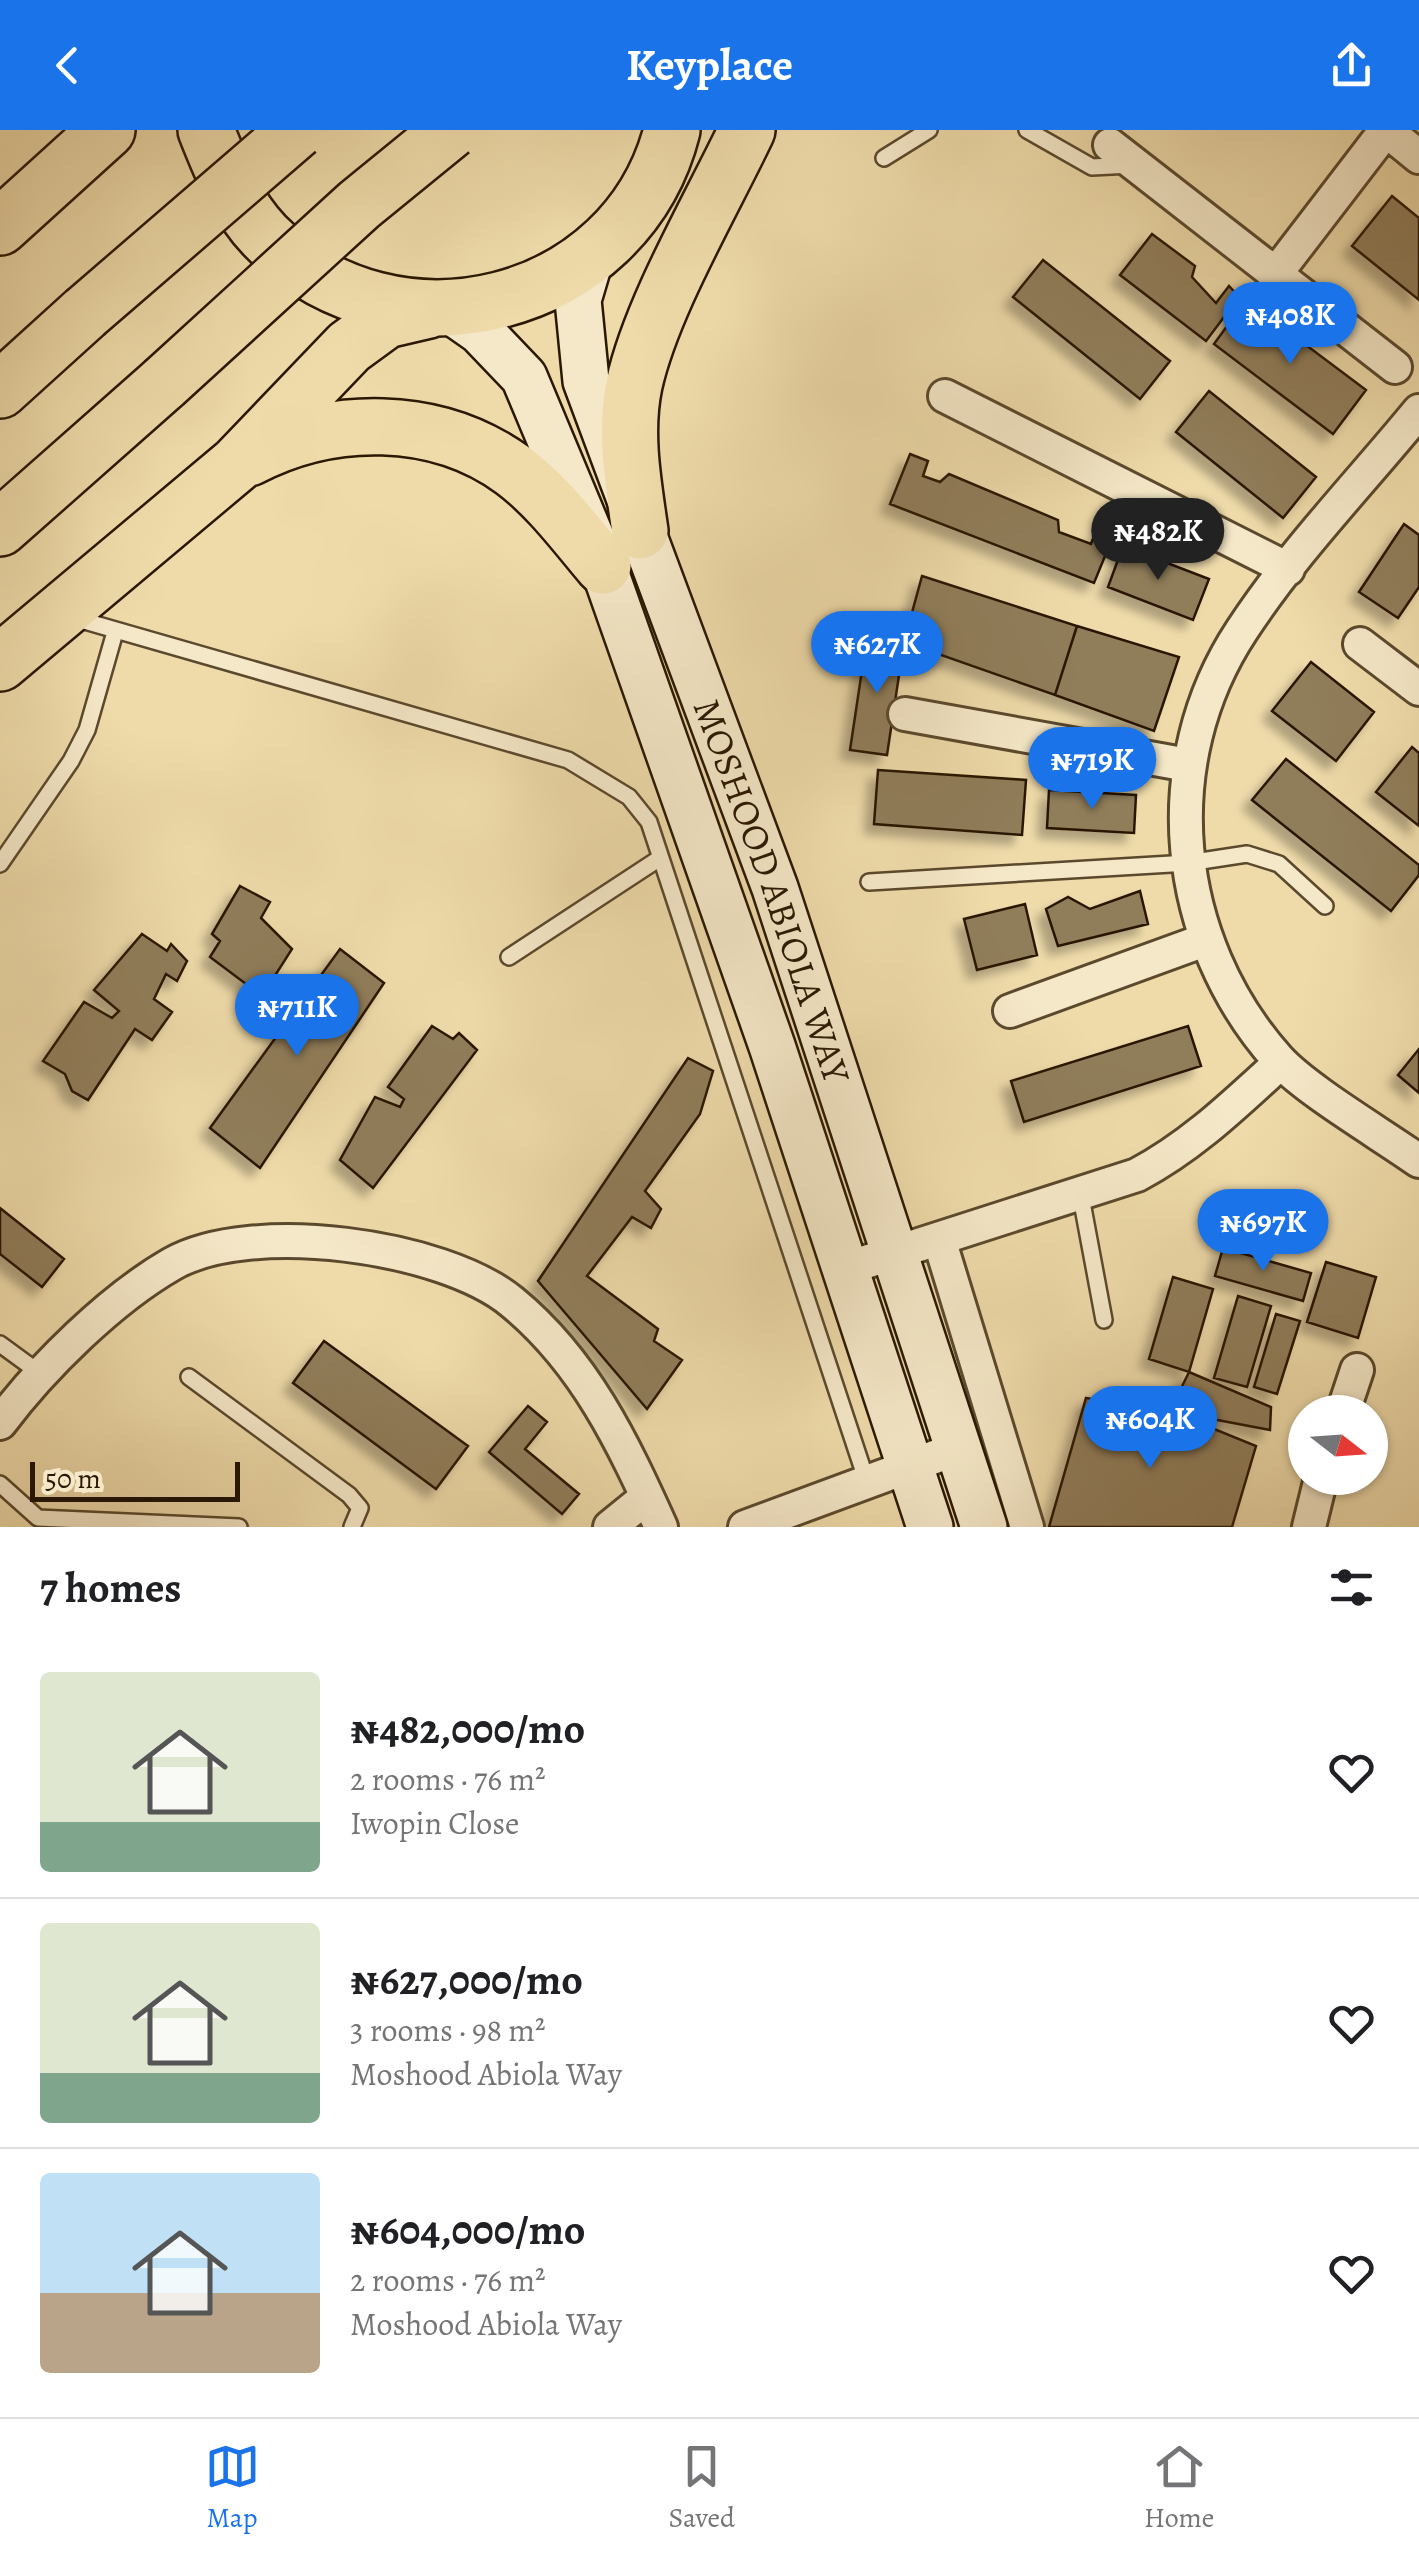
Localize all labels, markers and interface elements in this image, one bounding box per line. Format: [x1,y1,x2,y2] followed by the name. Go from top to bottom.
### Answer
[626,34,793,96] text: Keyplace
[40,38,95,93] icon: back
[1324,38,1379,93] icon: share
[1220,282,1360,367] pin: ₦408K
[1245,292,1335,336] text: ₦408K
[1088,498,1228,583] pin: ₦482K
[1113,508,1203,552] text: ₦482K
[807,611,947,696] pin: ₦627K
[833,621,921,665] text: ₦627K
[681,691,863,1091] street label: MOSHOOD ABIOLA WAY
[1022,727,1162,812] pin: ₦719K
[1050,737,1134,781] text: ₦719K
[227,974,367,1059] pin: ₦711K
[257,984,337,1028] text: ₦711K
[1193,1189,1333,1274] pin: ₦697K
[1219,1199,1307,1243] text: ₦697K
[1080,1386,1220,1471] pin: ₦604K
[1288,1395,1388,1495] north arrow
[1288,1395,1388,1495] map controls
[1105,1396,1195,1440] text: ₦604K
[30,1457,240,1502] scale bar
[45,1460,101,1498] text: 50 m
[40,1559,181,1616] text: 7 homes
[1324,1560,1379,1615] icon: filters
[350,1700,585,1757] text: ₦482,000/mo
[120,1712,240,1832] icon: home
[1324,1745,1379,1800] icon: heart
[350,1757,546,1801] text: 2 rooms · 76 m²
[350,1801,519,1845] text: Iwopin Close
[350,1951,583,2008] text: ₦627,000/mo
[120,1963,240,2083] icon: home
[1324,1996,1379,2051] icon: heart
[350,2008,546,2052] text: 3 rooms · 98 m²
[350,2052,622,2096] text: Moshood Abiola Way
[350,2201,586,2258] text: ₦604,000/mo
[120,2213,240,2333] icon: home
[1324,2246,1379,2301] icon: heart
[350,2258,546,2302] text: 2 rooms · 76 m²
[350,2302,622,2346] text: Moshood Abiola Way
[205,2439,260,2537] tab: Map
[669,2439,735,2537] tab: Saved
[1144,2439,1214,2537] tab: Home

